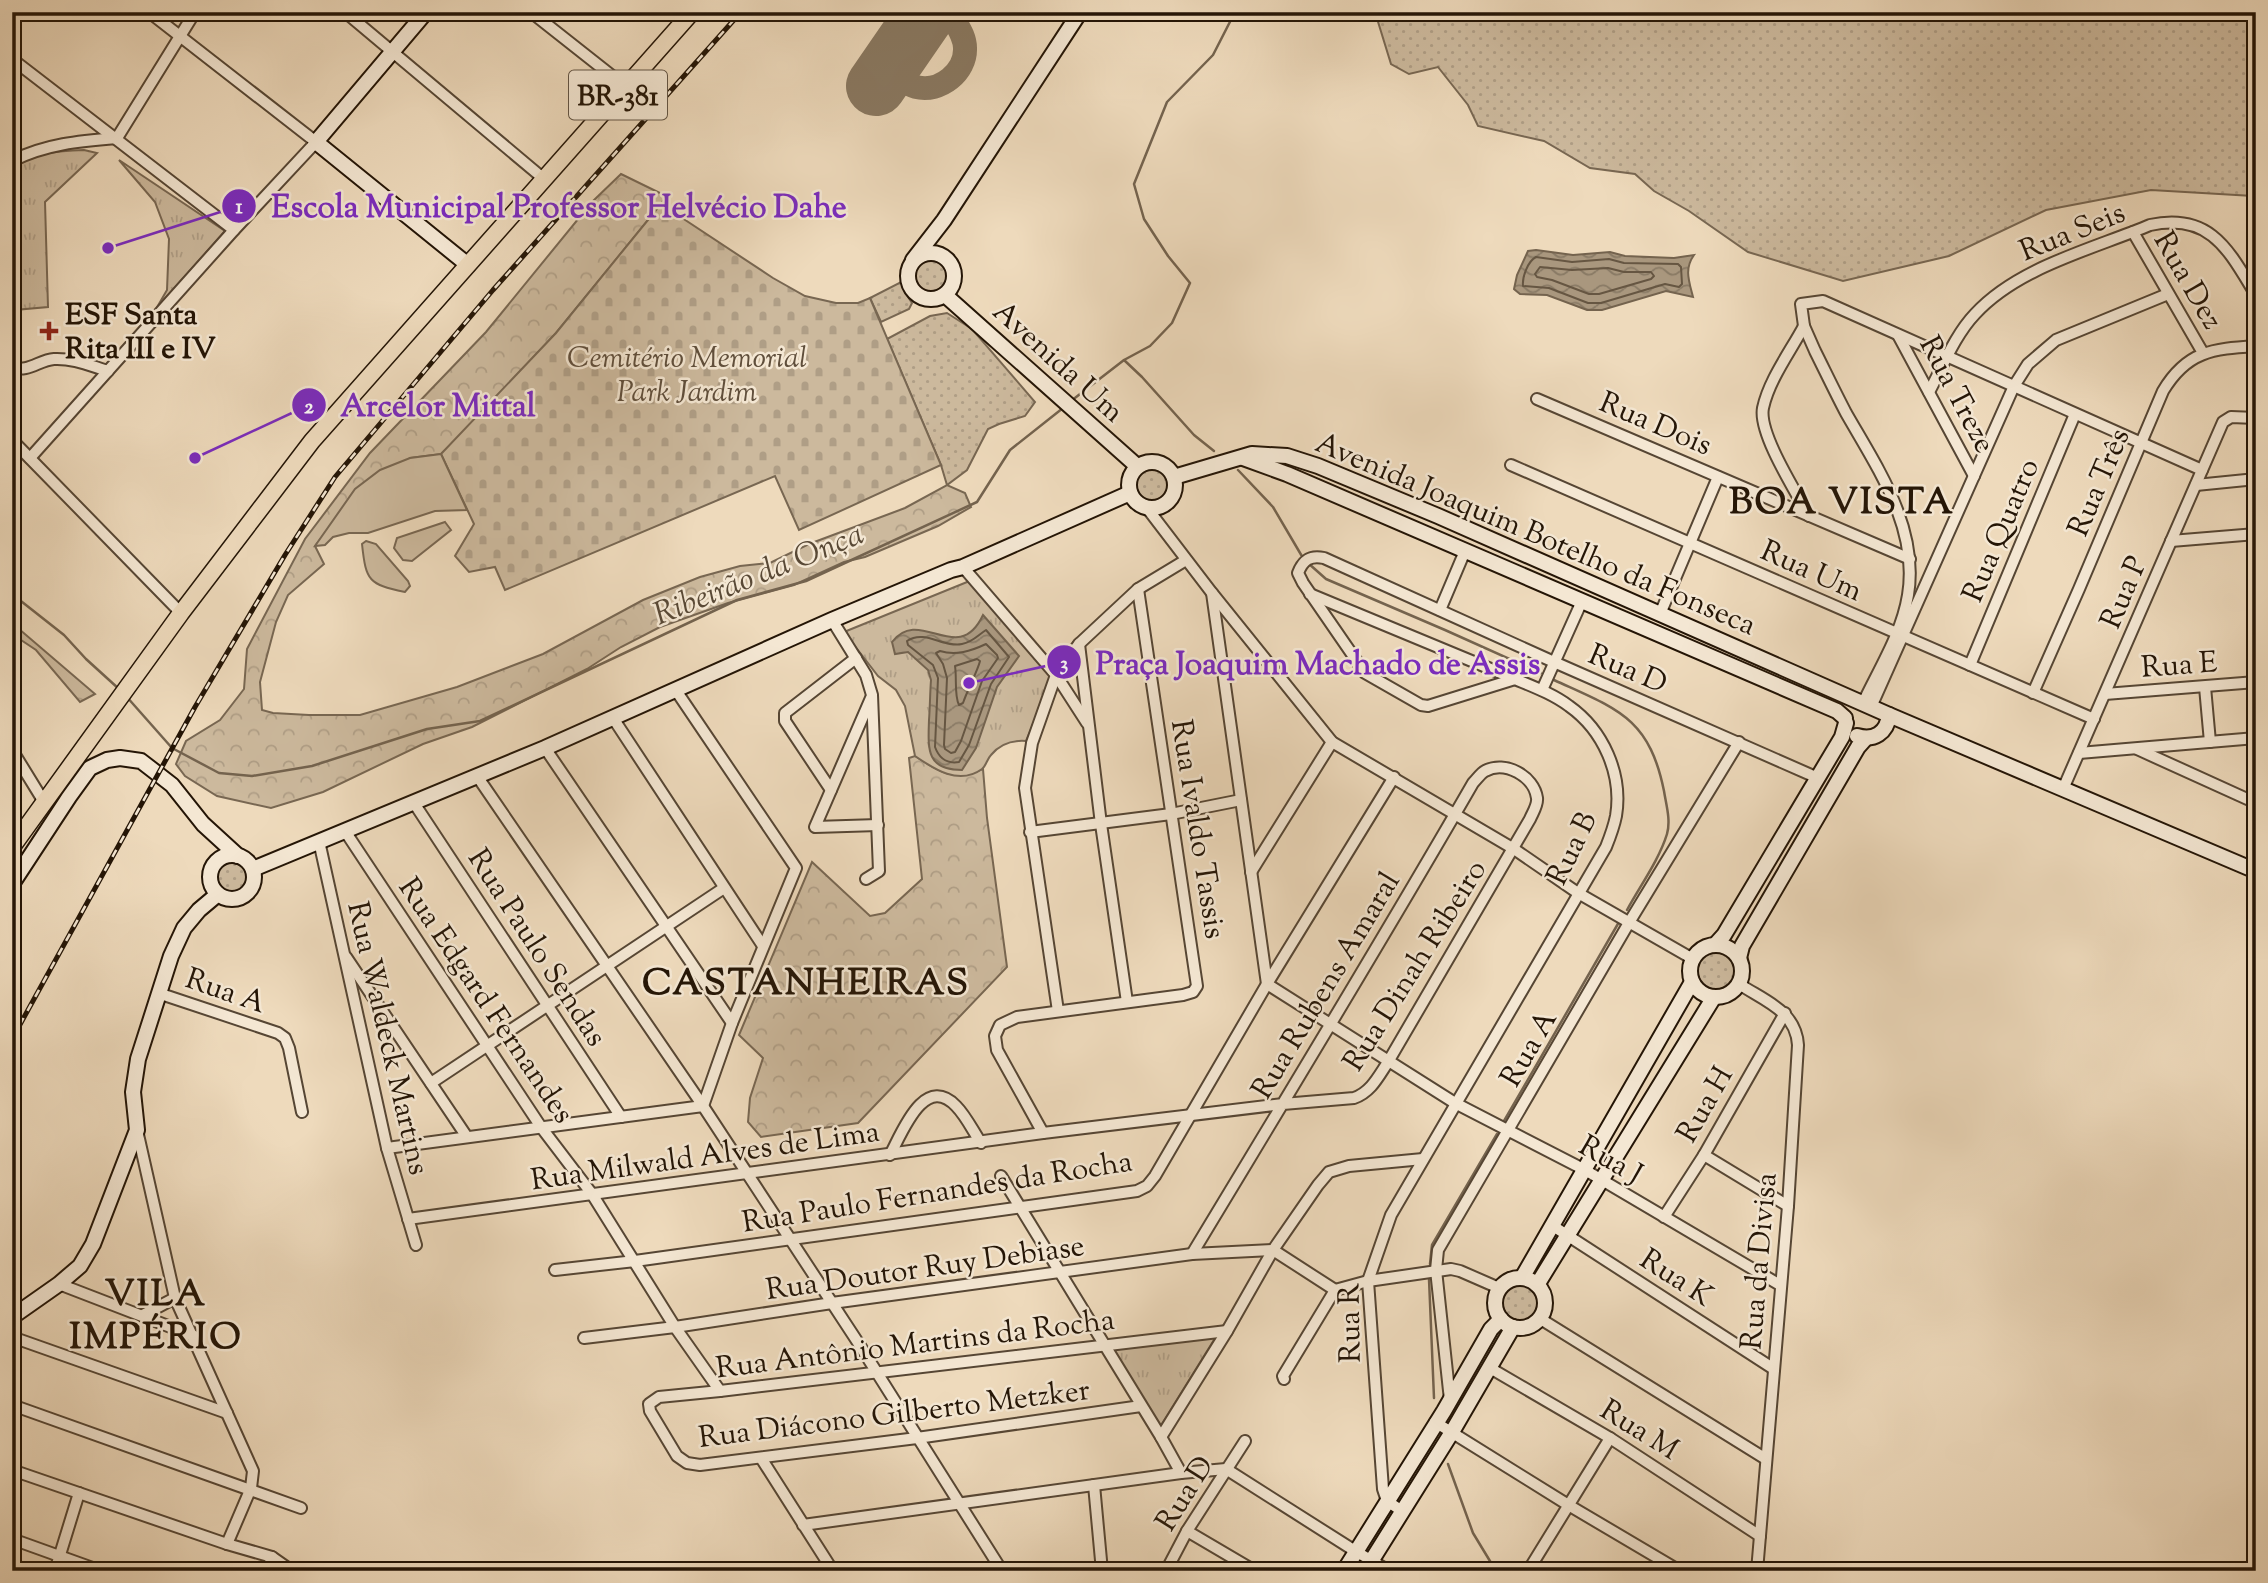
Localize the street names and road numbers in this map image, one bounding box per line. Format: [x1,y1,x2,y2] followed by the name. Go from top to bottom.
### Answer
[569,70,667,119] road number: BR-381
[2014,193,2132,274] street label: Rua Seis
[2141,224,2232,338] street label: Rua Dez
[982,292,1133,434] street label: Avenida Um
[1907,329,2005,461] street label: Rua Treze
[1592,382,1718,468] street label: Rua Dois
[2058,422,2142,544] street label: Rua Três
[1308,423,1762,648] street label: Avenida Joaquim Botelho da Fonseca
[1953,453,2052,609] street label: Rua Quatro
[1753,531,1869,614] street label: Rua Um
[2091,550,2160,636] street label: Rua P
[1581,635,1673,706] street label: Rua D
[2140,642,2219,691] street label: Rua E
[1158,717,1235,942] street label: Rua Ivaldo Tassis
[1537,805,1610,893] street label: Rua B
[456,841,616,1056] street label: Rua Paulo Sendas
[1334,852,1499,1080] street label: Rua Dinah Ribeiro
[1242,865,1412,1108] street label: Rua Rubens Amaral
[386,870,583,1133] street label: Rua Edgard Fernandes
[334,898,439,1179] street label: Rua Waldeck Martins
[179,959,271,1026] street label: Rua A
[1491,1003,1569,1096] street label: Rua A
[1667,1059,1745,1151] street label: Rua H
[528,1112,883,1203] street label: Rua Milwald Alves de Lima
[1570,1126,1650,1197] street label: Rua J
[739,1141,1136,1246] street label: Rua Paulo Fernandes da Rocha
[1731,1171,1790,1351] street label: Rua da Divisa
[763,1226,1087,1313] street label: Rua Doutor Ruy Debiase
[1630,1239,1721,1319] street label: Rua K
[1329,1282,1374,1363] street label: Rua R
[713,1300,1117,1391] street label: Rua Antônio Martins da Rocha
[696,1370,1092,1461] street label: Rua Diácono Gilberto Metzker
[1591,1390,1686,1472] street label: Rua M
[1146,1448,1226,1540] street label: Rua D

